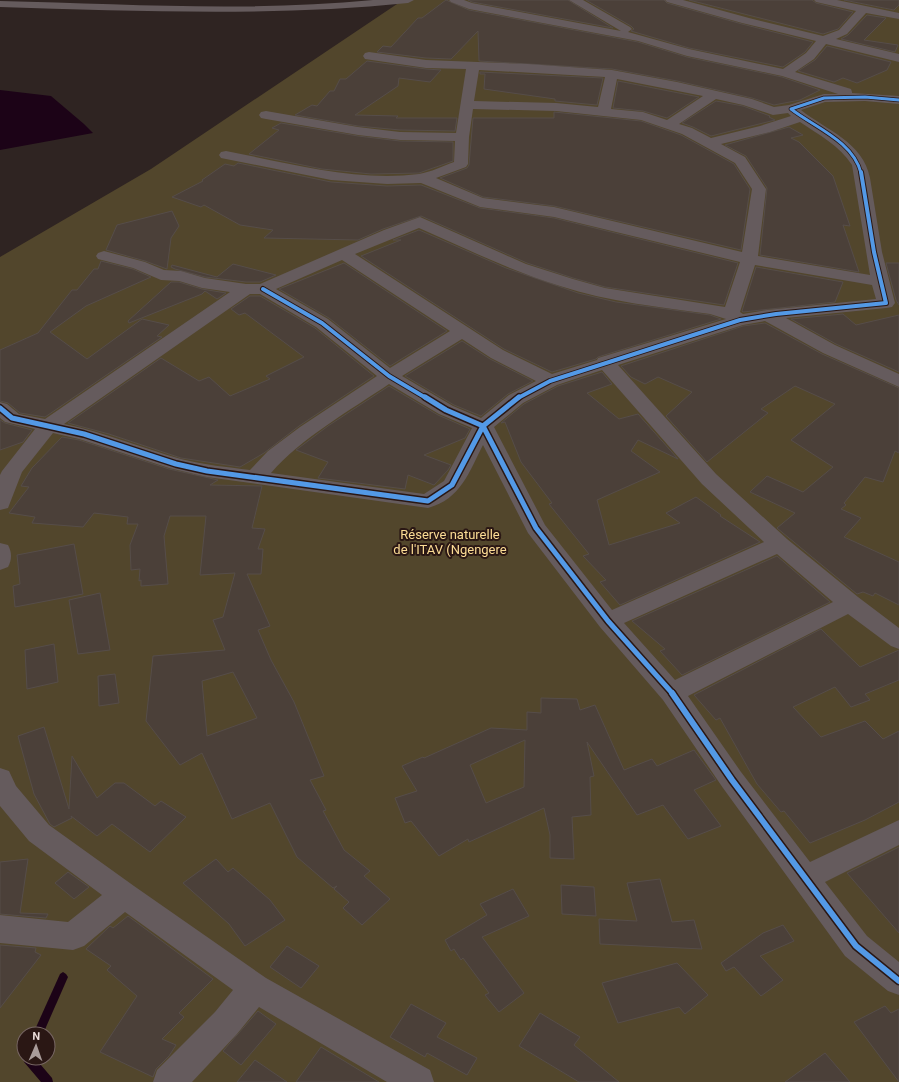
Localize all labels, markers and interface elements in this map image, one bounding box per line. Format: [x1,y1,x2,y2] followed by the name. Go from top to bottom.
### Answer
[393,527,507,557] park label: Réserve naturelle de l'ITAV (Ngengere
[16,1026,56,1066] north arrow
[32,1030,41,1043] text: N

